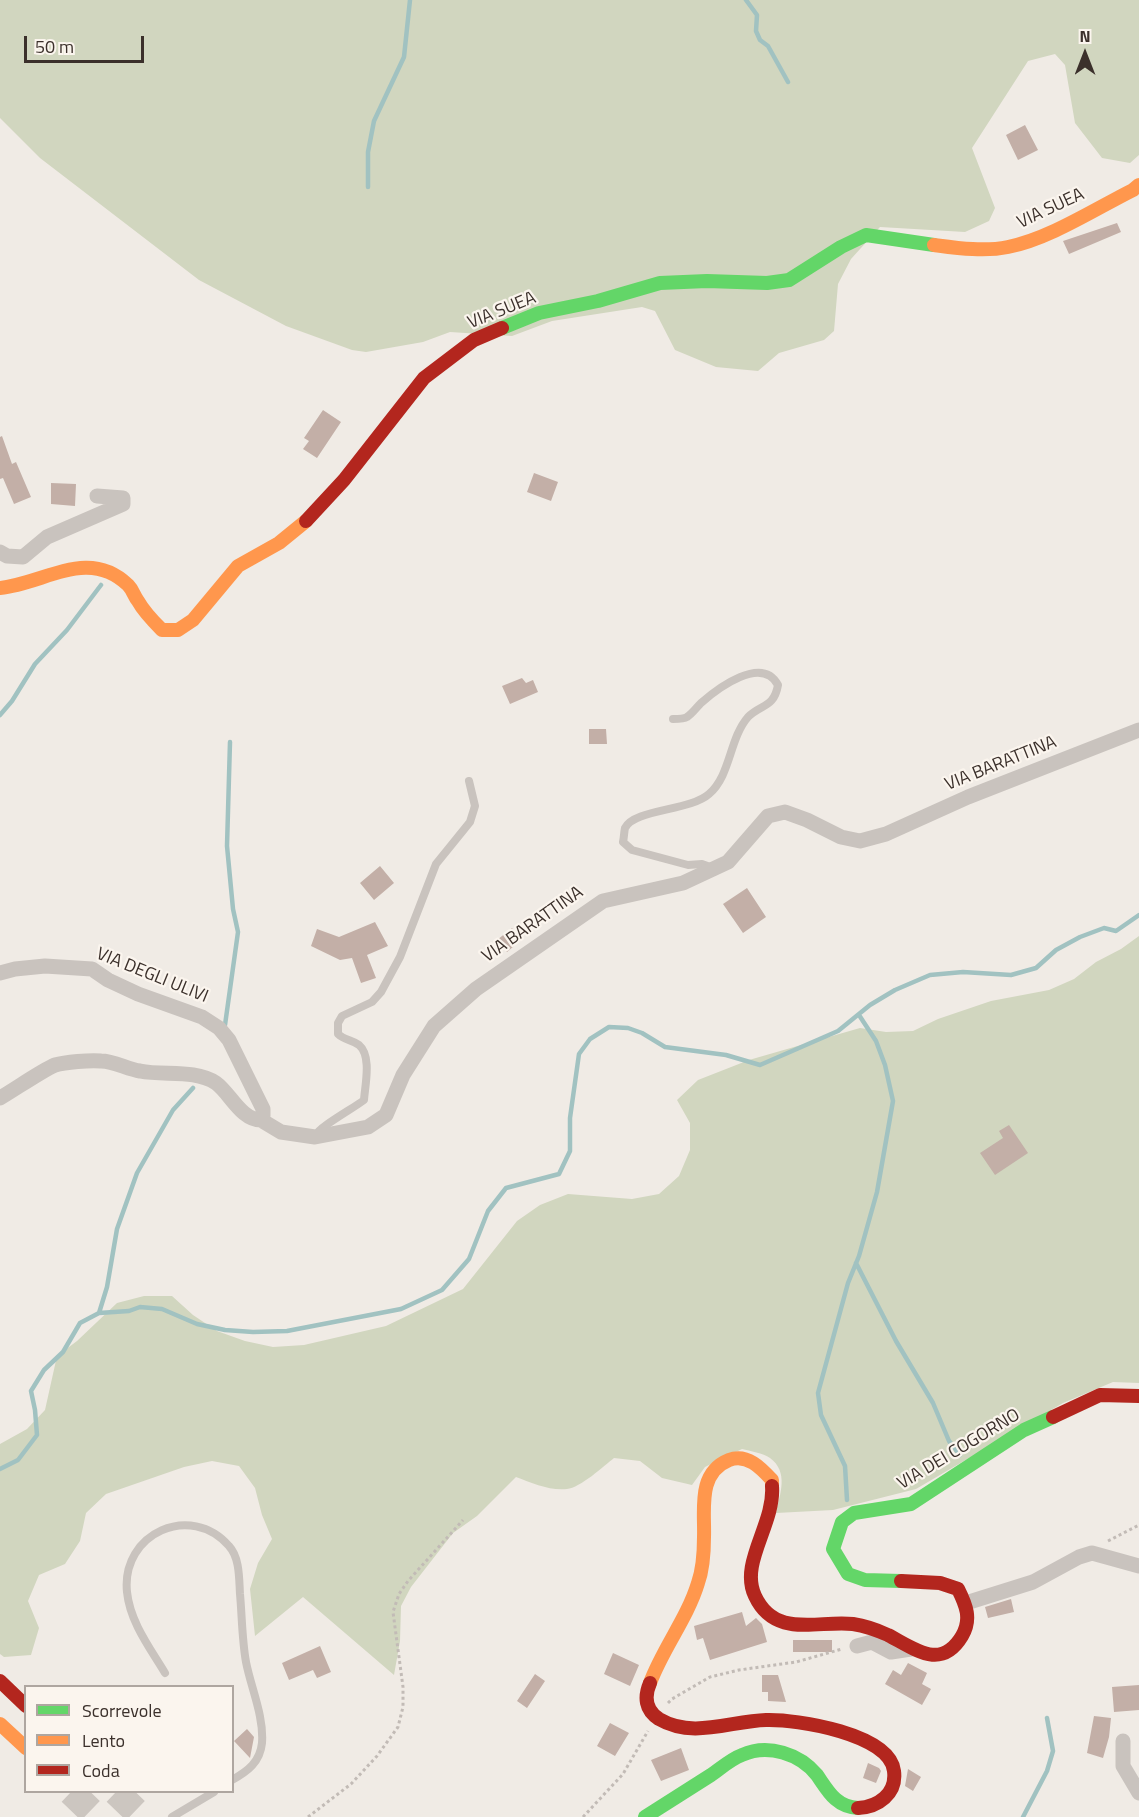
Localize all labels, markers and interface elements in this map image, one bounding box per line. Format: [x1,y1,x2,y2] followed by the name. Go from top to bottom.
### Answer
[27,24,147,62] scale bar
[1055,24,1115,84] north arrow
[1079,24,1091,48] text: N
[35,33,74,60] text: 50 m
[1014,184,1088,234] street label: VIA SUEA
[465,288,539,334] street label: VIA SUEA
[942,732,1060,796] street label: VIA BARATTINA
[478,882,588,968] street label: VIA BARATTINA
[93,944,211,1008] street label: VIA DEGLI ULIVI
[894,1405,1024,1495] street label: VIA DEI COGORNO
[24,1685,234,1793] legend
[82,1697,161,1724] text: Scorrevole
[82,1727,125,1754] text: Lento
[82,1757,120,1784] text: Coda

